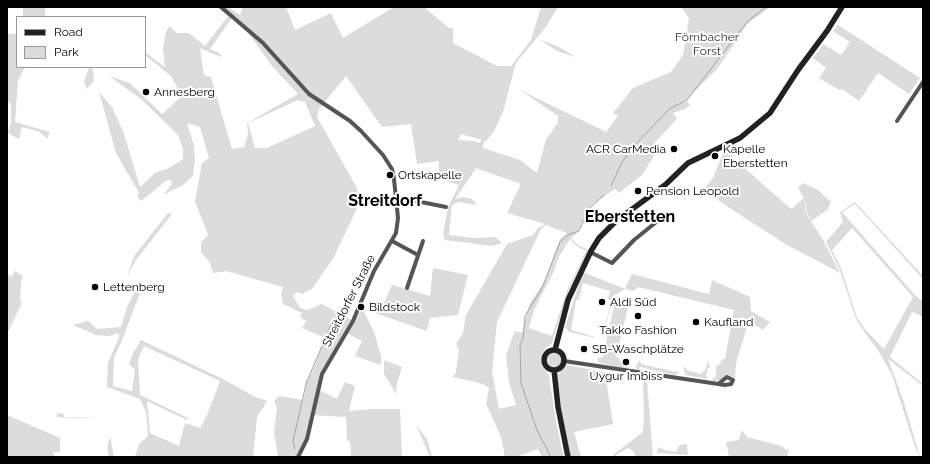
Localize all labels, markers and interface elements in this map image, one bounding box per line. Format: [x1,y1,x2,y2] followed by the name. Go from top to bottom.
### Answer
[16,16,146,68] legend
[54,25,83,39] text: Road
[675,30,739,58] park label: Förnbacher Forst
[54,45,79,59] text: Park
[154,85,215,99] place label: Annesberg
[141,87,151,97] marker: Annesberg
[586,142,666,156] place label: ACR CarMedia
[723,142,788,170] place label: Kapelle Eberstetten
[669,144,679,154] marker: ACR CarMedia
[710,151,720,161] marker: Kapelle Eberstetten
[398,168,462,182] place label: Ortskapelle
[385,170,395,180] marker: Ortskapelle
[646,184,739,198] place label: Pension Leopold
[633,186,643,196] marker: Pension Leopold
[348,191,422,211] district label: Streitdorf
[585,207,675,227] district label: Eberstetten
[320,253,378,349] street label: Streitdorfer Straße
[103,280,165,294] place label: Lettenberg
[90,282,100,292] marker: Lettenberg
[610,295,656,309] place label: Aldi Süd
[597,297,607,307] marker: Aldi Süd
[369,300,420,314] place label: Bildstock
[356,302,366,312] marker: Bildstock
[633,311,643,321] marker: Takko Fashion
[704,315,753,329] place label: Kaufland
[691,317,701,327] marker: Kaufland
[599,323,677,337] place label: Takko Fashion
[592,342,684,356] place label: SB-Waschplätze
[579,344,589,354] marker: SB-Waschplätze
[621,357,631,367] marker: Uygur Imbiss
[590,369,662,383] place label: Uygur Imbiss

